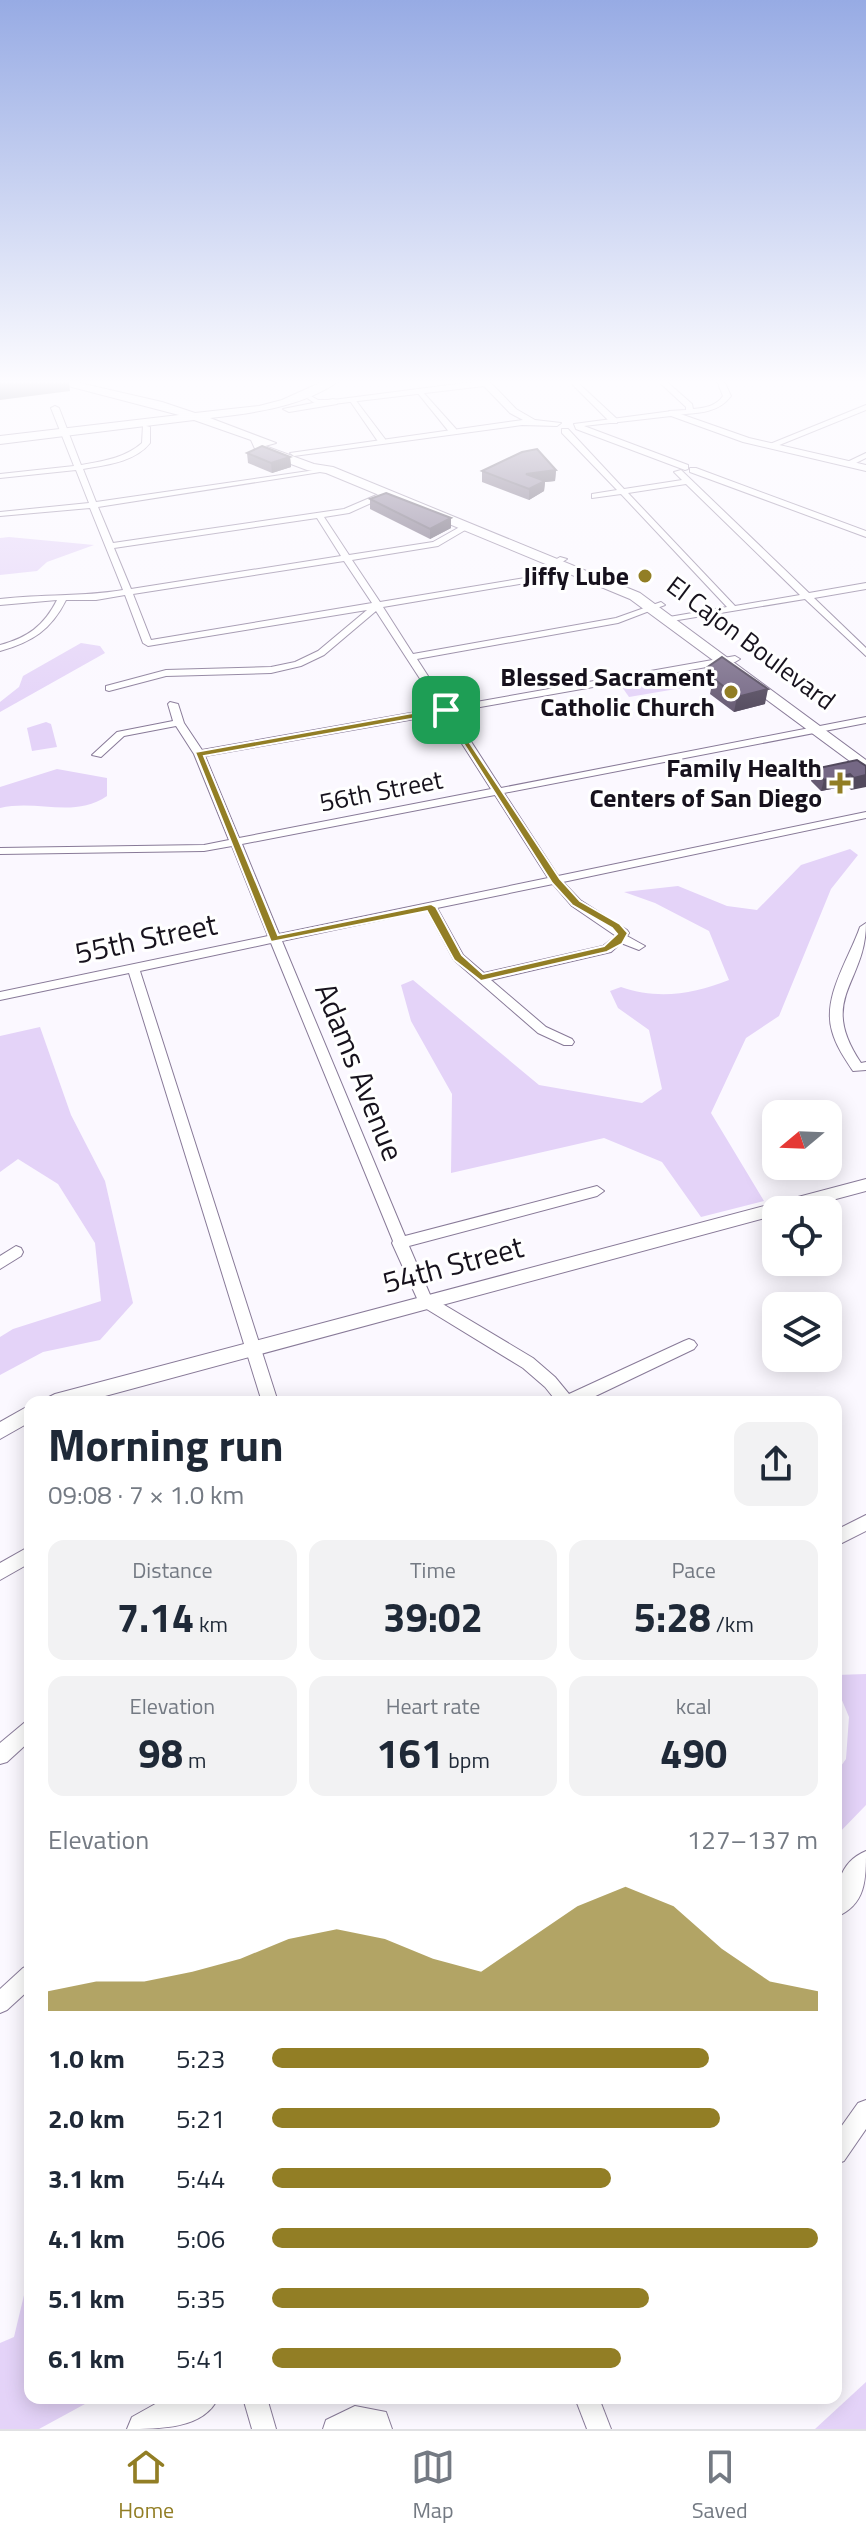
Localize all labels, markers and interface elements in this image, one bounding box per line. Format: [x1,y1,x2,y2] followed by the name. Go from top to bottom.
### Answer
[523,556,629,595] place label: Jiffy Lube
[659,566,844,719] street label: El Cajon Boulevard
[636,567,654,585] marker: Jiffy Lube
[500,657,715,726] place label: Blessed Sacrament Catholic Church
[412,676,480,744] pin
[722,683,740,701] marker: Blessed Sacrament Catholic Church
[424,688,468,732] icon: arrive
[589,748,822,817] place label: Family Health Centers of San Diego
[316,759,446,822] street label: 56th Street
[829,772,851,794] marker: Family Health Centers of San Diego
[70,900,222,976] street label: 55th Street
[303,976,416,1167] street label: Adams Avenue
[762,1100,842,1180] north arrow
[762,1100,842,1372] map controls
[762,1196,842,1276] button: locate
[377,1223,529,1305] street label: 54th Street
[762,1292,842,1372] button: layers
[48,1411,284,1478] text: Morning run
[734,1422,818,1506] button: share
[48,1475,244,1514] text: 09:08 · 7 × 1.0 km
[132,1553,213,1587] text: Distance
[410,1553,456,1587] text: Time
[671,1553,716,1587] text: Pace
[117,1587,194,1648] text: 7.14
[383,1587,483,1648] text: 39:02
[634,1587,711,1648] text: 5:28
[194,1607,228,1641] text: km
[711,1607,754,1641] text: /km
[130,1689,215,1723] text: Elevation
[386,1689,480,1723] text: Heart rate
[676,1689,712,1723] text: kcal
[138,1723,183,1784] text: 98
[376,1723,443,1784] text: 161
[660,1723,727,1784] text: 490
[183,1743,206,1777] text: m
[443,1743,490,1777] text: bpm
[48,1820,149,1859] text: Elevation
[687,1820,818,1859] text: 127–137 m
[48,2039,125,2078] text: 1.0 km
[176,2039,225,2078] text: 5:23
[48,2099,125,2138] text: 2.0 km
[176,2099,225,2138] text: 5:21
[48,2159,125,2198] text: 3.1 km
[176,2159,225,2198] text: 5:44
[48,2219,125,2258] text: 4.1 km
[176,2219,225,2258] text: 5:06
[48,2279,125,2318] text: 5.1 km
[176,2279,225,2318] text: 5:35
[48,2339,125,2378] text: 6.1 km
[176,2339,225,2378] text: 5:41
[118,2445,174,2527] tab: Home
[411,2445,455,2527] tab: Map
[692,2445,748,2527] tab: Saved

